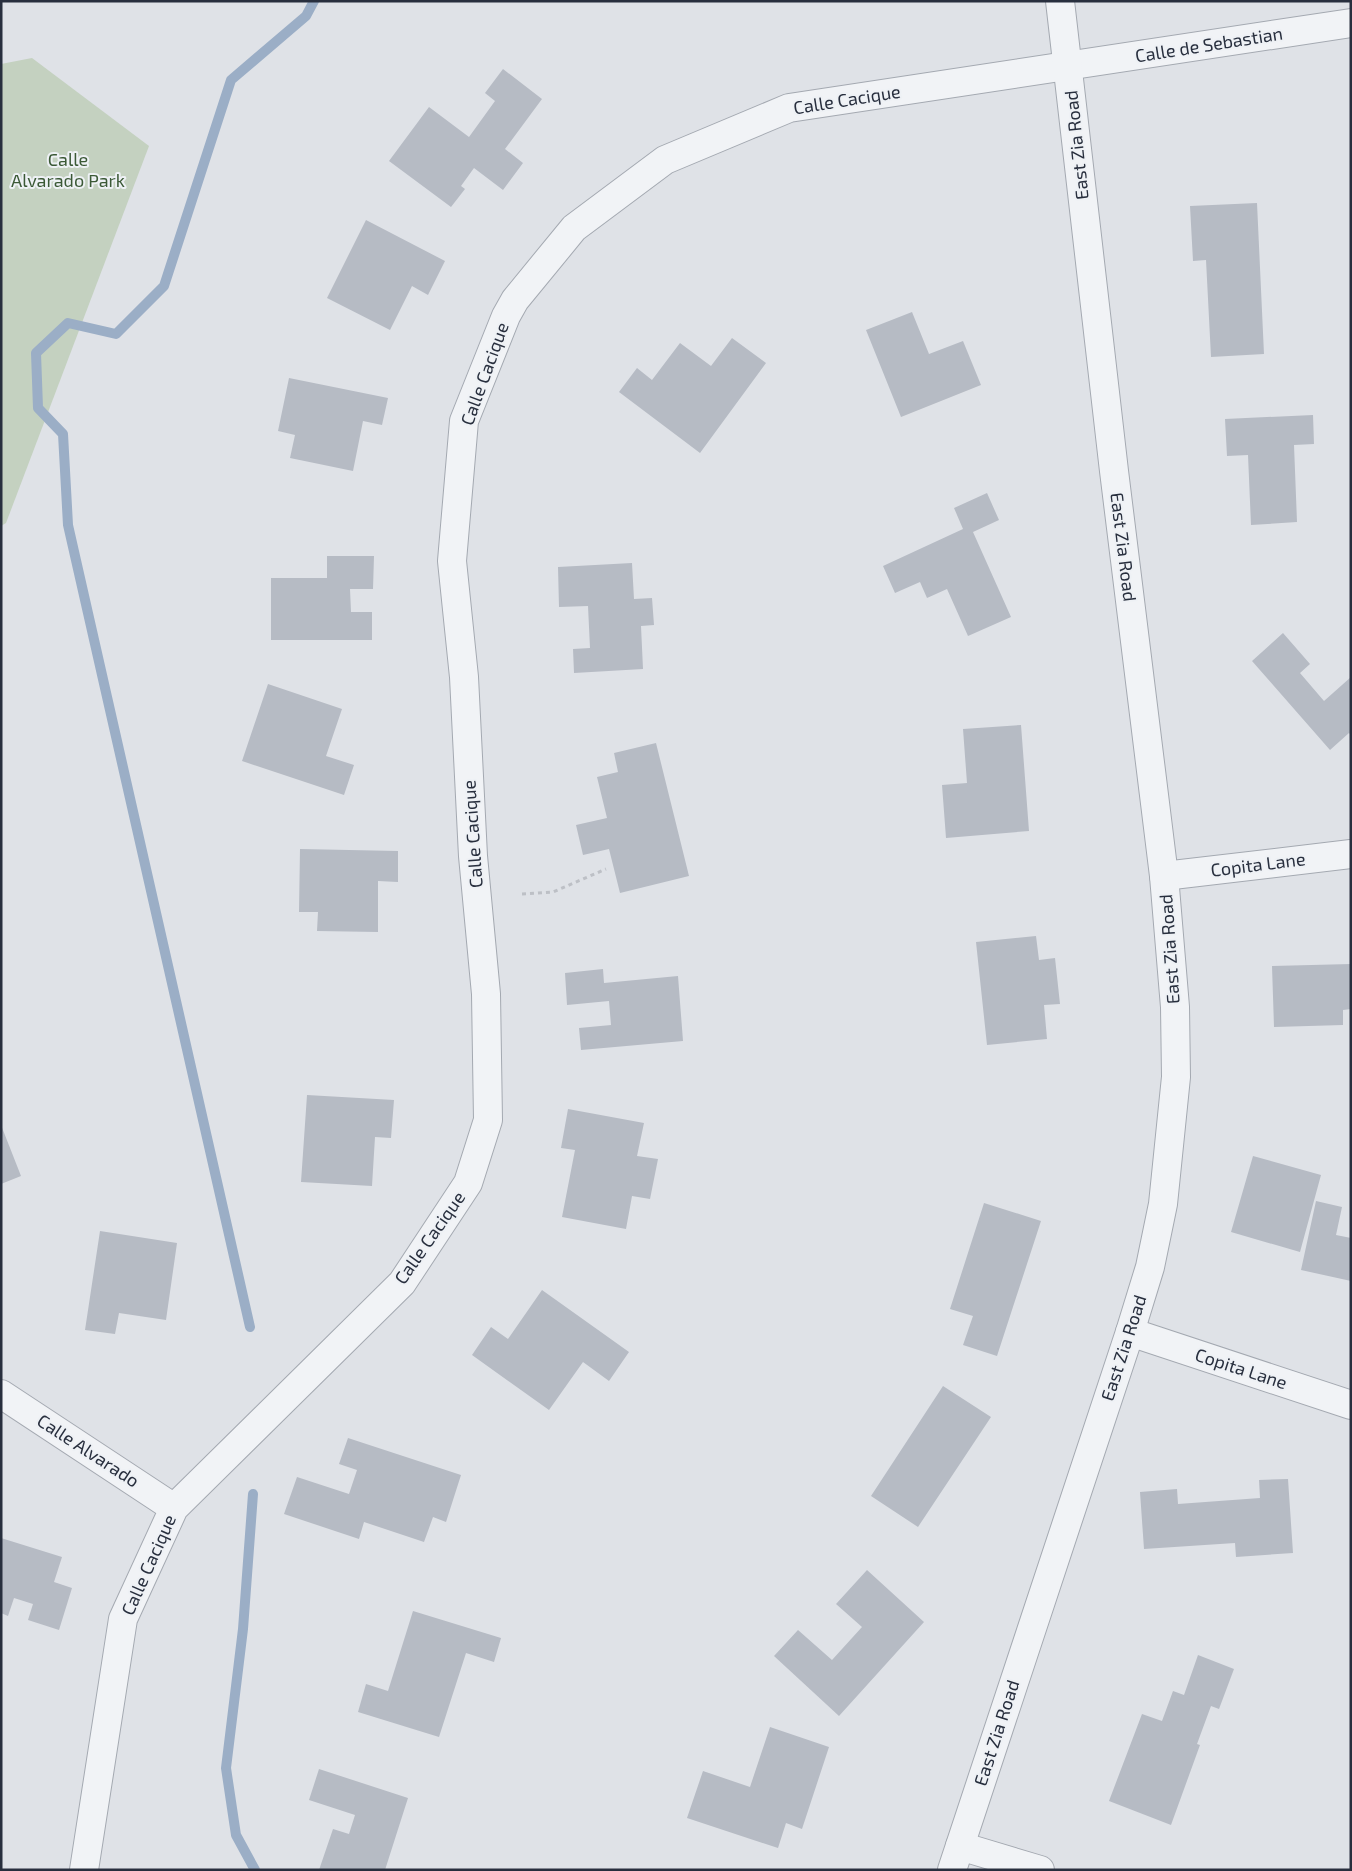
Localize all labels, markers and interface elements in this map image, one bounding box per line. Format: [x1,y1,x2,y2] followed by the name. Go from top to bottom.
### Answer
[1133,21,1284,67] street label: Calle de Sebastian
[792,80,902,118] street label: Calle Cacique
[1059,89,1093,201] street label: East Zia Road
[11,148,125,191] park label: Calle Alvarado Park
[455,319,513,428] street label: Calle Cacique
[1106,491,1142,603] street label: East Zia Road
[457,779,487,889] street label: Calle Cacique
[1209,847,1307,881] street label: Copita Lane
[1154,893,1184,1005] street label: East Zia Road
[389,1187,469,1288] street label: Calle Cacique
[1096,1292,1151,1403] street label: East Zia Road
[1193,1343,1290,1393] street label: Copita Lane
[33,1409,144,1491] street label: Calle Alvarado
[116,1511,180,1618] street label: Calle Cacique
[969,1677,1024,1788] street label: East Zia Road

